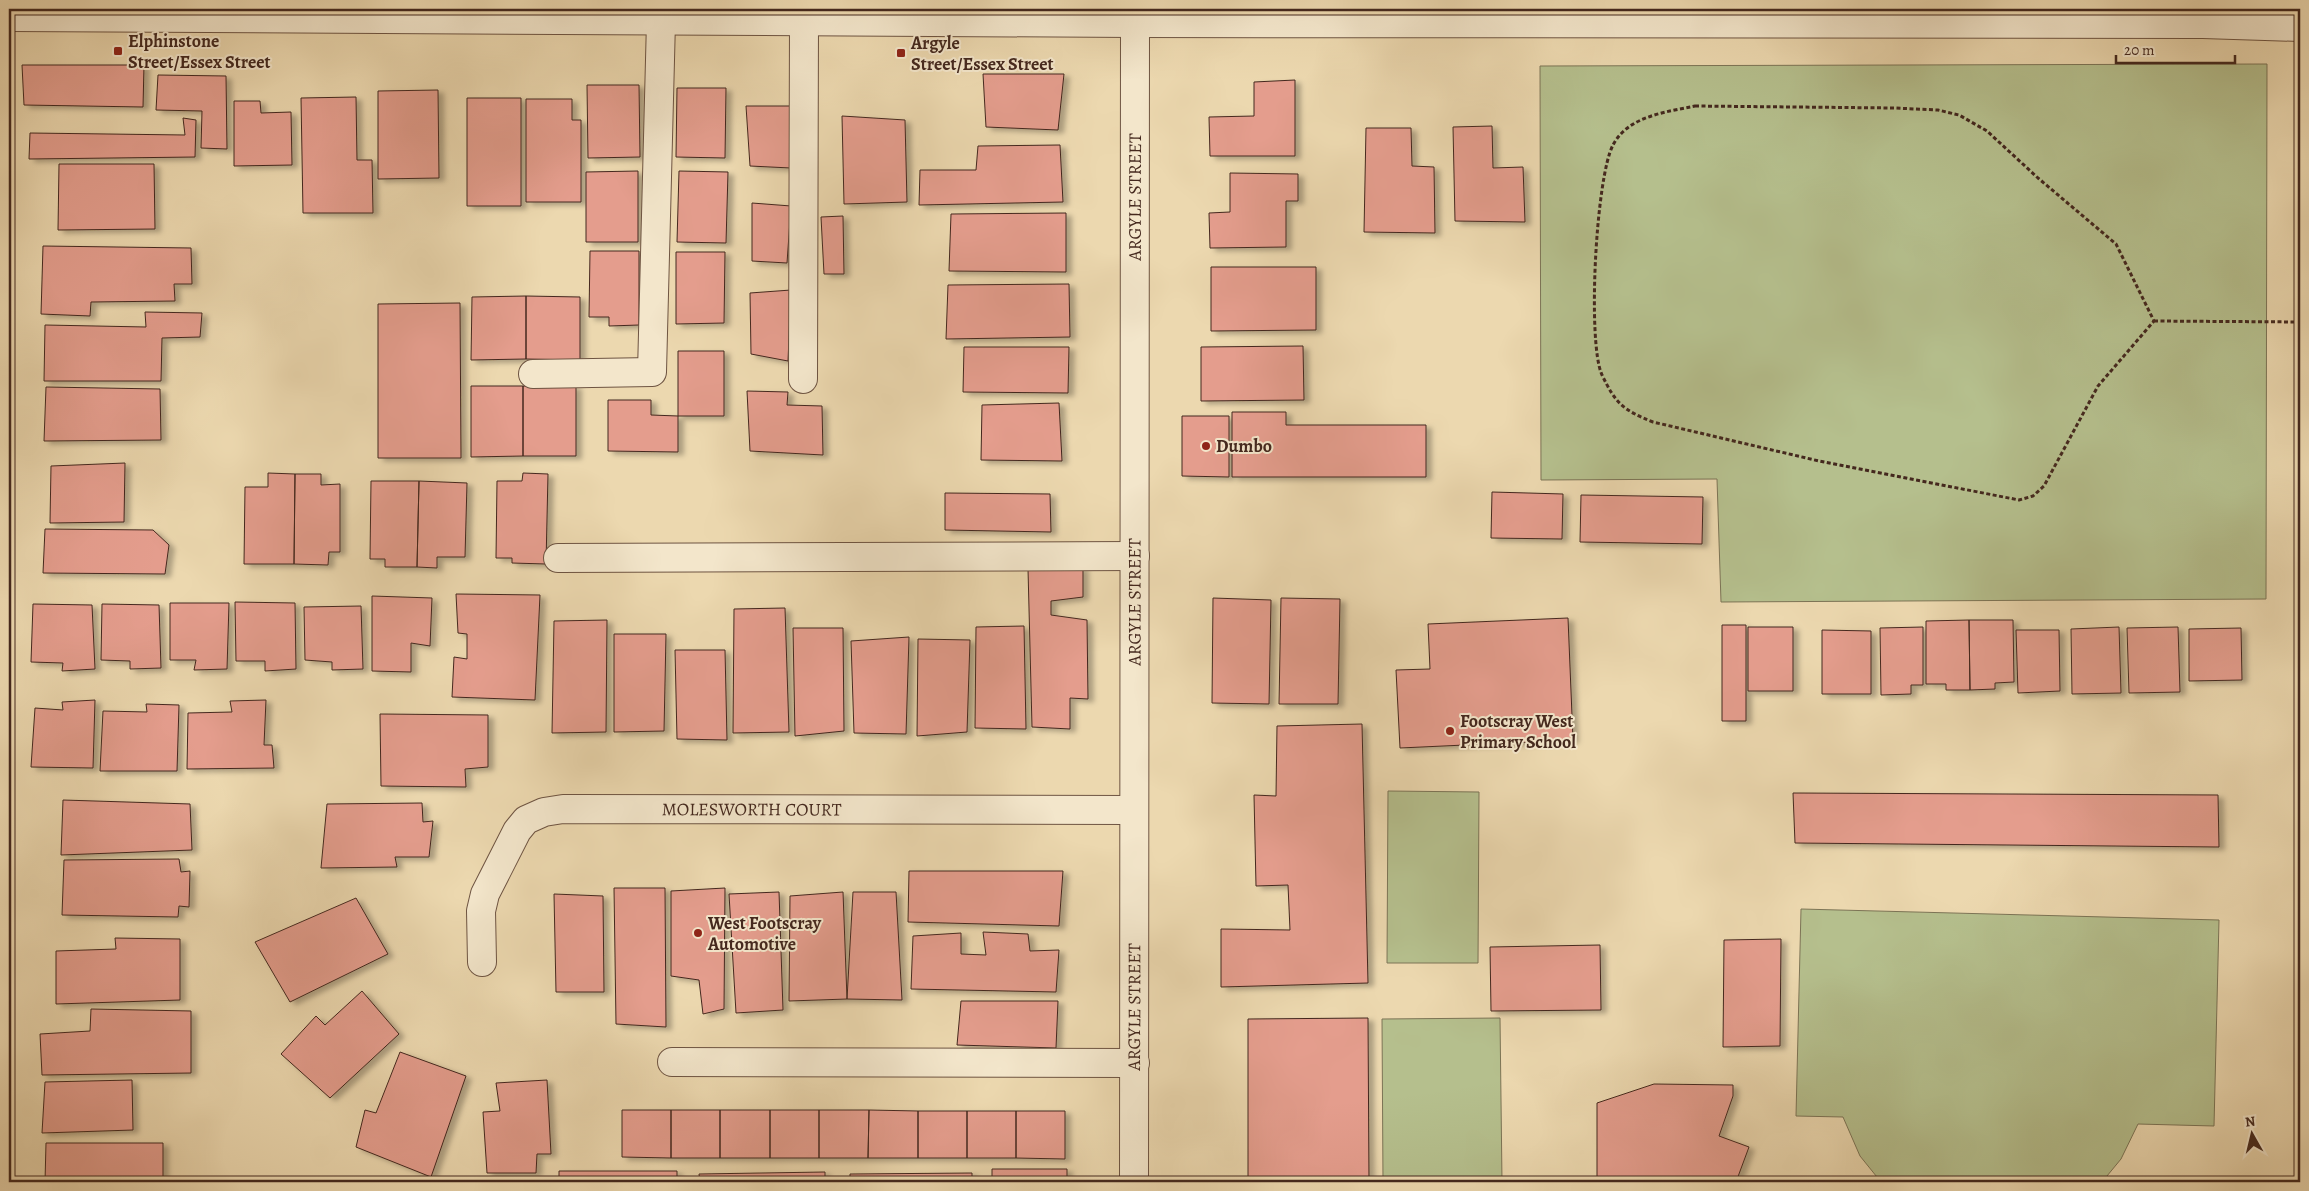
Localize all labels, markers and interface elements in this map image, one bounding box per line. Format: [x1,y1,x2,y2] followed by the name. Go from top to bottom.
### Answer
[128,29,271,74] place label: Elphinstone Street/Essex Street
[910,31,1054,76] place label: Argyle Street/Essex Street
[2116,32,2235,64] scale bar
[2124,40,2155,60] text: 20 m
[112,45,124,57] marker: Elphinstone Street/Essex Street
[895,47,907,59] marker: Argyle Street/Essex Street
[1123,133,1147,262] street label: ARGYLE STREET
[1216,434,1272,458] place label: Dumbo
[1200,440,1212,452] marker: Dumbo
[1122,538,1147,667] street label: ARGYLE STREET
[1460,709,1576,754] place label: Footscray West Primary School
[1444,725,1456,737] marker: Footscray West Primary School
[662,797,842,821] street label: MOLESWORTH COURT
[707,911,822,956] place label: West Footscray Automotive
[692,927,704,939] marker: West Footscray Automotive
[1122,943,1146,1072] street label: ARGYLE STREET
[2226,1108,2276,1158] north arrow
[2244,1112,2257,1132] text: N

